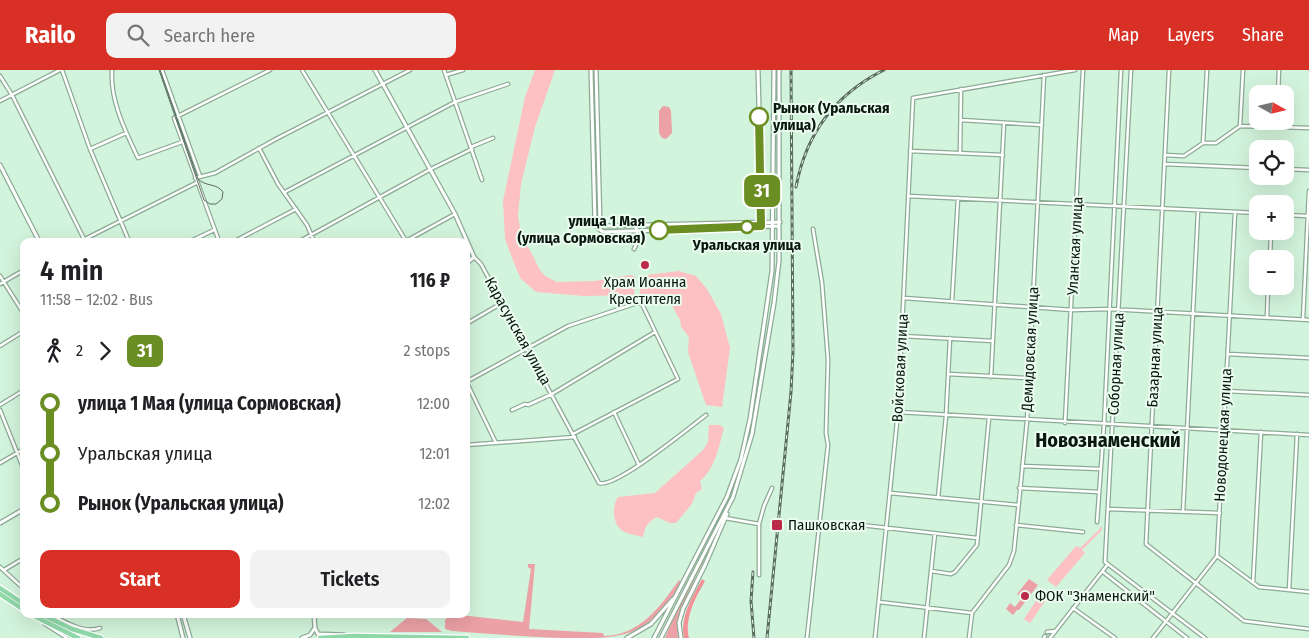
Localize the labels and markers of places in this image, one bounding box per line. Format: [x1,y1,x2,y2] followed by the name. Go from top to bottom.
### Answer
[772,99,889,134] place label: Рынок (Уральская улица)
[749,107,769,127] marker: Рынок (Уральская улица)
[517,212,645,247] place label: улица 1 Мая (улица Сормовская)
[649,220,669,240] marker: улица 1 Мая (улица Сормовская)
[740,220,754,234] marker: Уральская улица
[692,236,802,254] place label: Уральская улица
[639,259,651,271] marker: Храм Иоанна Крестителя
[604,273,686,308] place label: Храм Иоанна Крестителя
[788,516,865,534] place label: Пашковская
[770,518,784,532] marker: Пашковская
[1035,587,1155,605] place label: ФОК "Знаменский"
[1019,590,1031,602] marker: ФОК "Знаменский"

